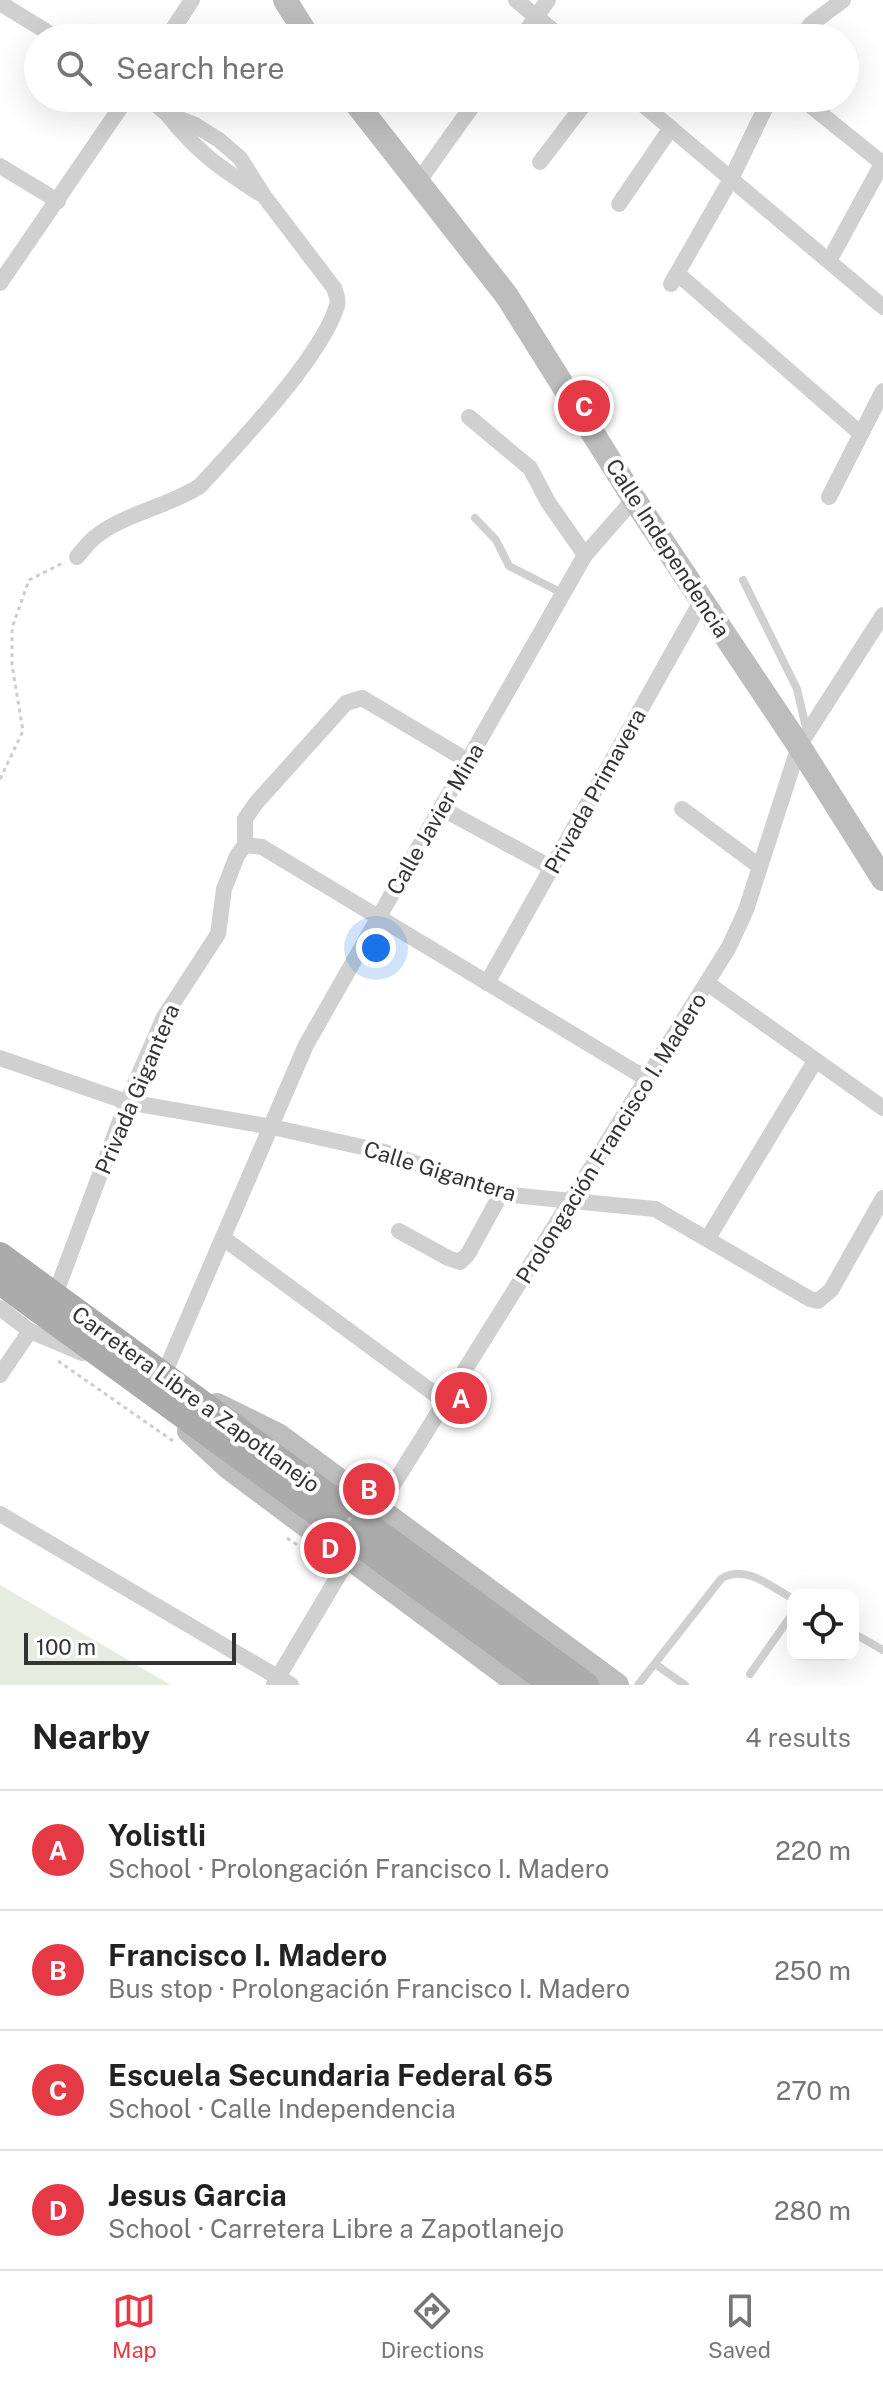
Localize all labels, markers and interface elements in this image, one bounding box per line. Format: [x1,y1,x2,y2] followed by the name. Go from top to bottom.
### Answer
[24,24,859,112] search box
[52,46,96,90] icon: search
[116,50,284,86] text: Search here
[558,376,610,436] pin: C
[601,454,735,642] street label: Calle Independencia
[539,704,651,878] street label: Privada Primavera
[381,739,489,899] street label: Calle Javier Mina
[356,928,396,968] your location
[510,988,712,1288] street label: Prolongación Francisco I. Madero
[89,1000,185,1178] street label: Privada Gigantera
[361,1136,519,1206] street label: Calle Gigantera
[67,1300,325,1498] street label: Carretera Libre a Zapotlanejo
[435,1368,487,1428] pin: A
[343,1459,395,1519] pin: B
[304,1518,356,1578] pin: D
[787,1589,859,1661] map controls
[787,1589,859,1661] button: locate
[24,1629,236,1665] scale bar
[36,1634,96,1660] text: 100 m
[32,1717,150,1757] text: Nearby
[745,1722,851,1753] text: 4 results
[108,1817,206,1853] text: Yolistli
[49,1835,67,1866] text: A
[775,1835,851,1866] text: 220 m
[108,1853,609,1884] text: School · Prolongación Francisco I. Madero
[108,1937,387,1973] text: Francisco I. Madero
[49,1955,67,1986] text: B
[774,1955,851,1986] text: 250 m
[108,1973,630,2004] text: Bus stop · Prolongación Francisco I. Madero
[108,2057,553,2093] text: Escuela Secundaria Federal 65
[49,2075,67,2106] text: C
[776,2075,851,2106] text: 270 m
[108,2093,456,2124] text: School · Calle Independencia
[108,2177,287,2213] text: Jesus Garcia
[49,2195,67,2226] text: D
[774,2195,851,2226] text: 280 m
[108,2213,564,2244] text: School · Carretera Libre a Zapotlanejo
[112,2289,157,2363] tab: Map
[381,2289,484,2363] tab: Directions
[708,2289,771,2363] tab: Saved

